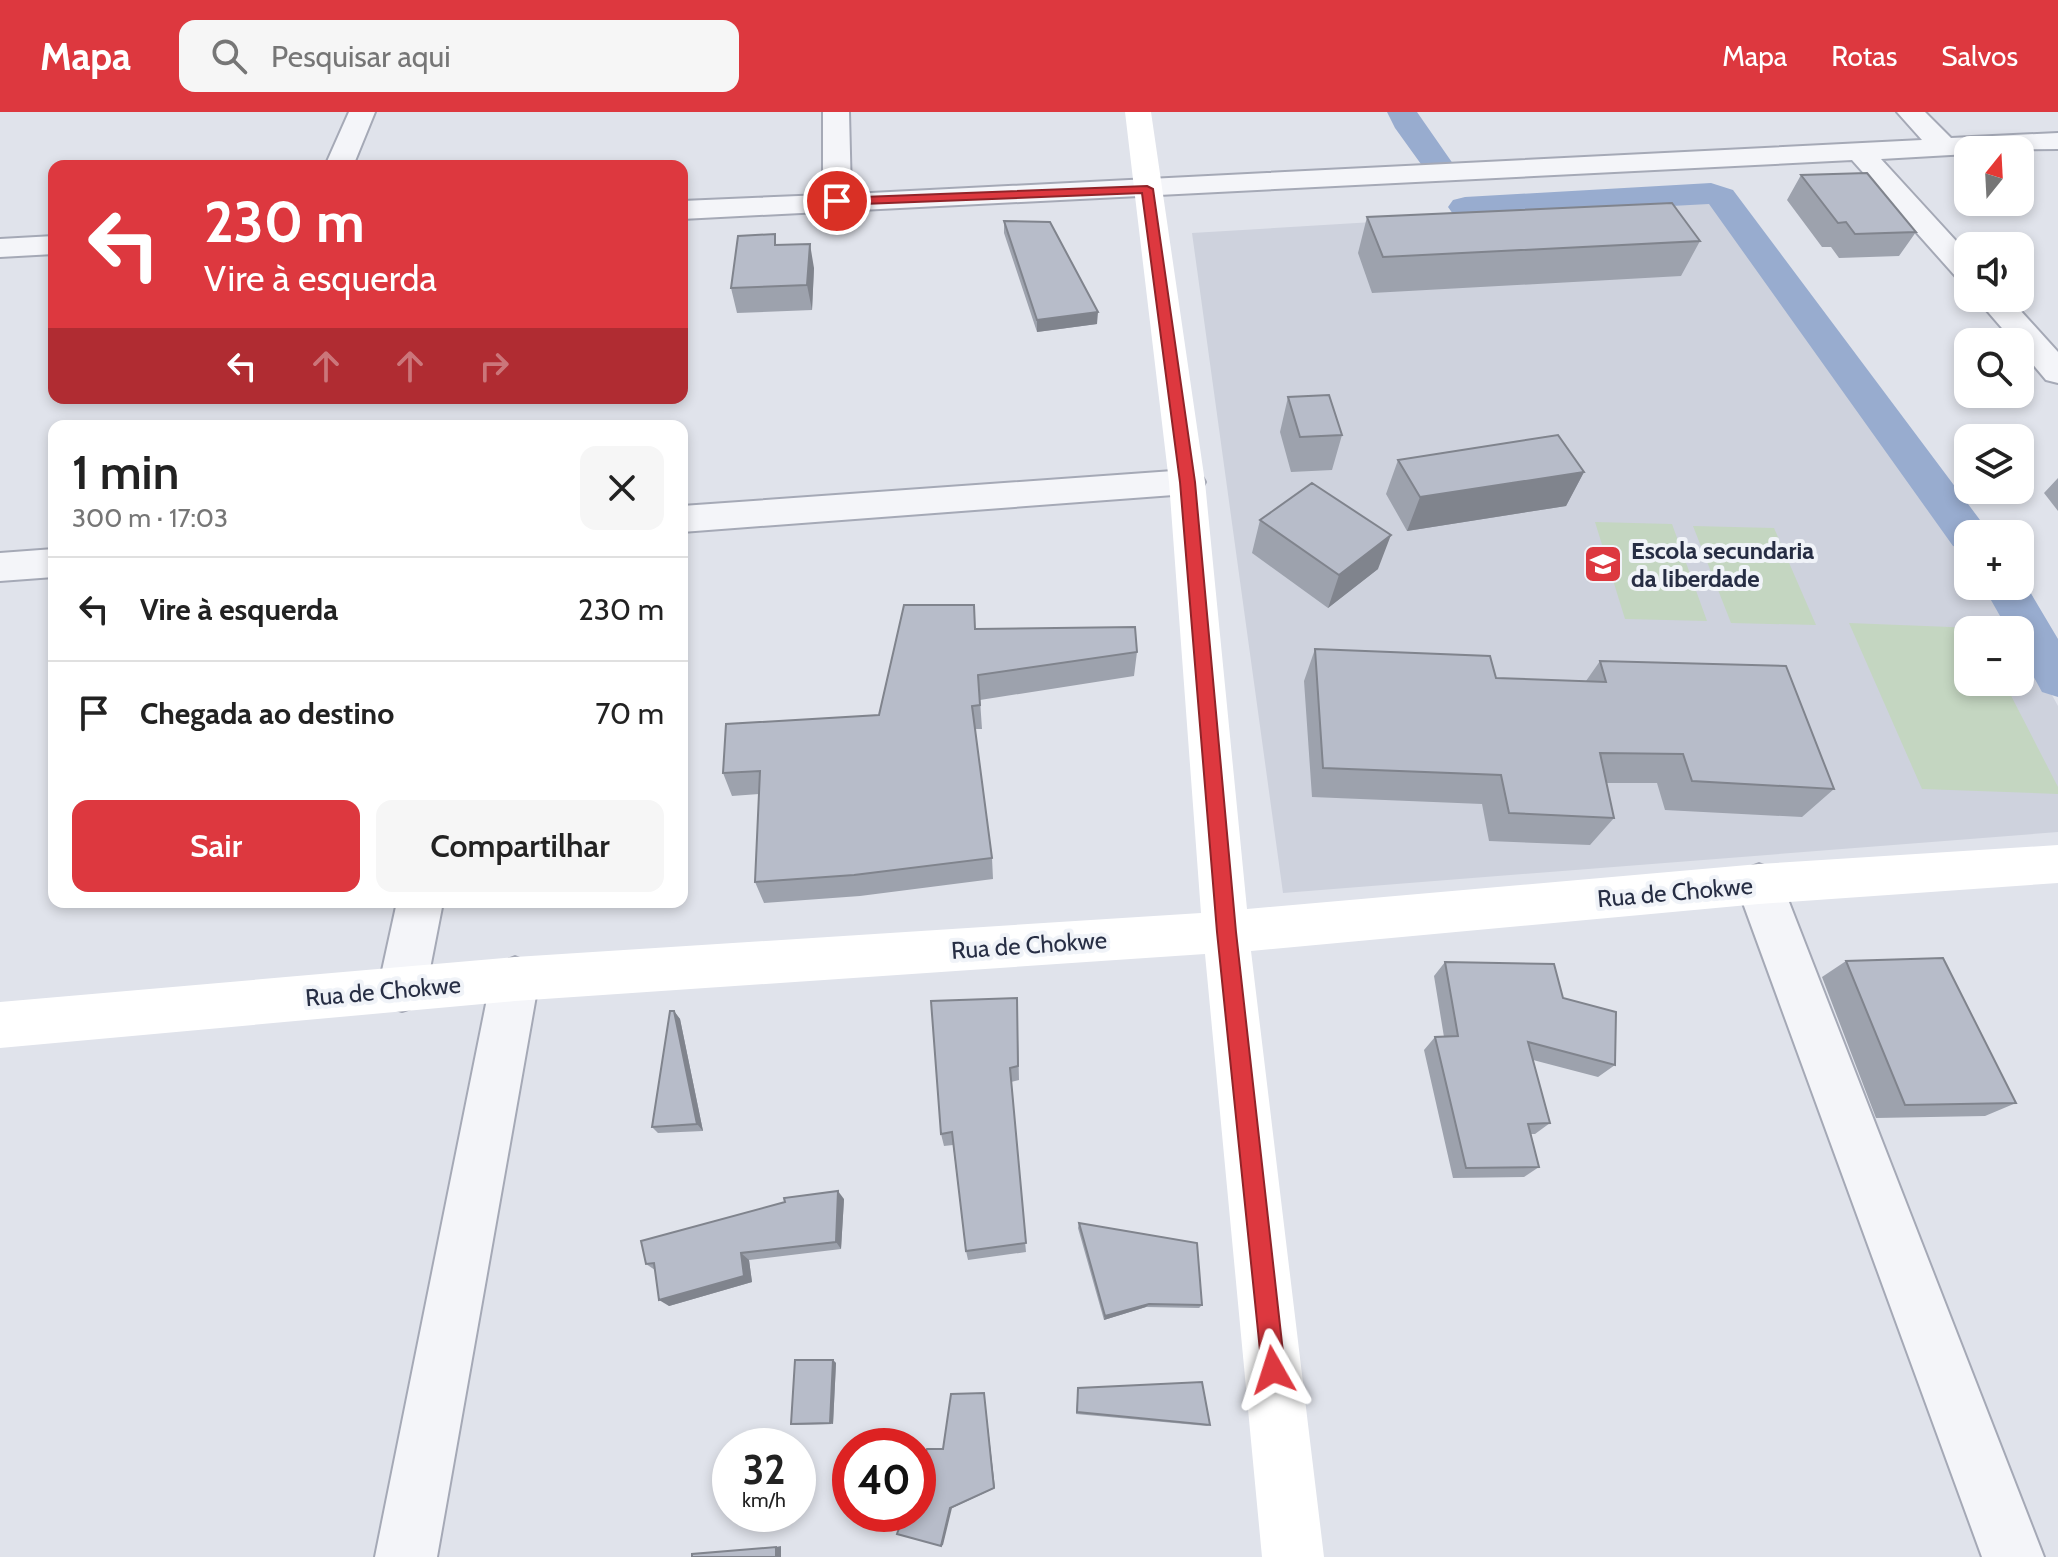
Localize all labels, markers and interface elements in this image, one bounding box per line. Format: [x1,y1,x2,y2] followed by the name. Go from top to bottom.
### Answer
[179,20,739,92] search box
[40,33,131,80] text: Mapa
[207,34,251,78] icon: search
[271,38,451,75] text: Pesquisar aqui
[1722,39,1787,73] text: Mapa
[1831,39,1897,73] text: Rotas
[1941,39,2018,73] text: Salvos
[1954,136,2034,216] north arrow
[1954,136,2034,696] map controls
[803,167,871,235] pin
[815,179,859,223] icon: arrive
[204,188,365,256] text: 230 m
[72,192,176,296] icon: left
[1954,232,2034,312] button: sound
[204,256,437,300] text: Vire à esquerda
[1954,328,2034,408] button: search
[220,344,264,388] icon: left
[304,344,348,388] icon: ahead
[388,344,432,388] icon: ahead
[472,344,516,388] icon: right
[1954,424,2034,504] button: layers
[72,443,179,501] text: 1 min
[580,446,664,530] button: close
[72,502,228,534] text: 300 m · 17:03
[1954,520,2034,600] button: +
[1631,536,1814,593] place label: Escola secundaria da liberdade
[1582,543,1624,585] school or university icon: Escola secundaria da liberdade
[72,587,116,631] icon: left
[140,591,338,628] text: Vire à esquerda
[578,591,664,628] text: 230 m
[1954,616,2034,696] button: −
[72,691,116,735] icon: arrive
[140,695,394,732] text: Chegada ao destino
[595,695,664,732] text: 70 m
[72,800,360,892] button: Sair
[376,800,664,892] button: Compartilhar
[1596,871,1754,913] street label: Rua de Chokwe
[950,925,1108,965] street label: Rua de Chokwe
[304,970,462,1012] street label: Rua de Chokwe
[1231,1328,1315,1412] position arrow
[832,1428,936,1532] speed limit sign: 40
[743,1445,785,1494] text: 32
[742,1488,786,1512] text: km/h

